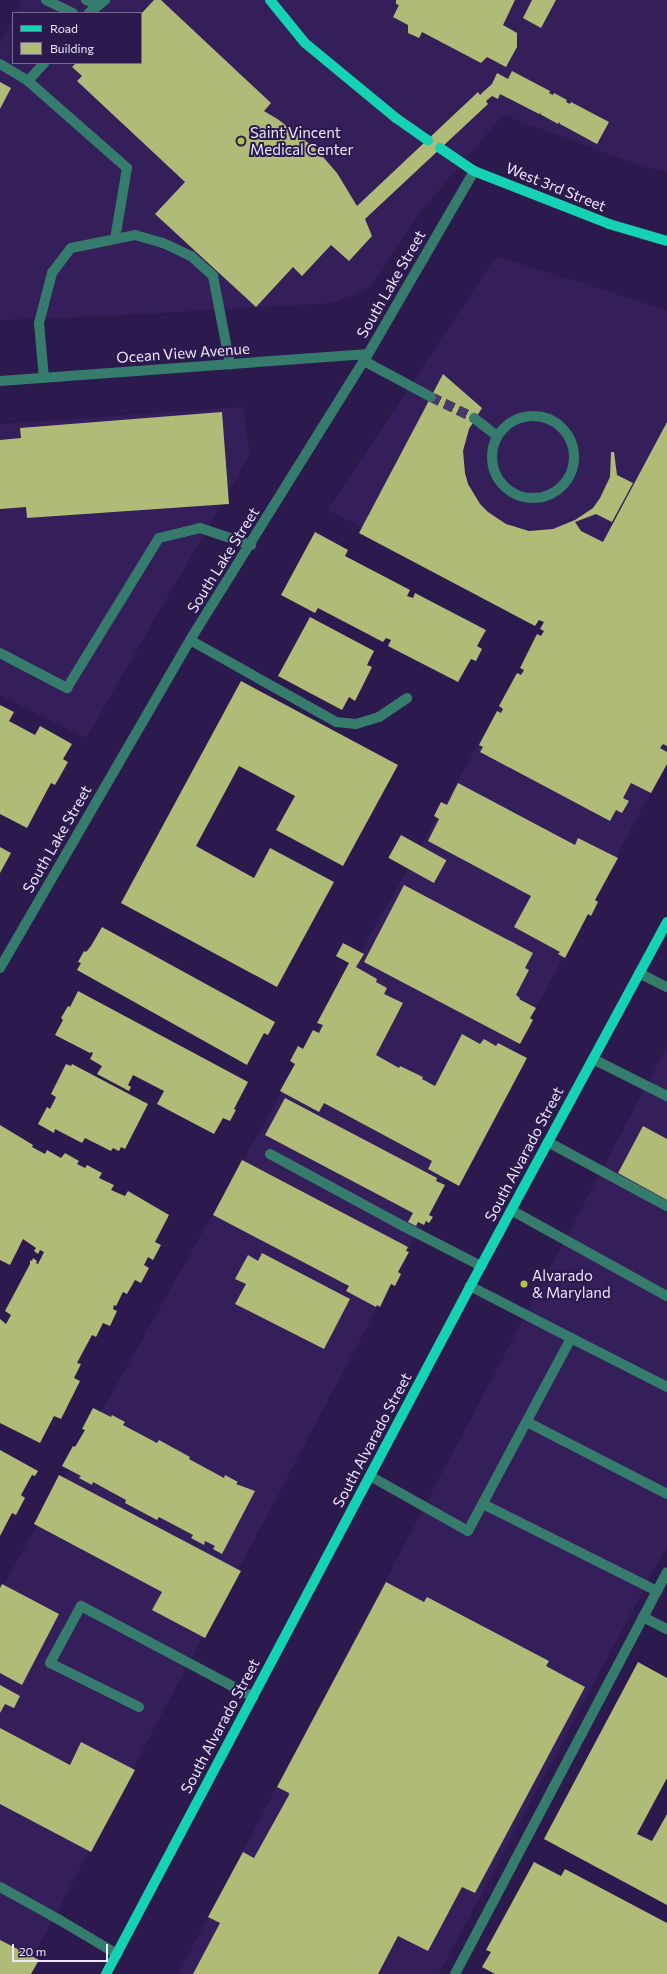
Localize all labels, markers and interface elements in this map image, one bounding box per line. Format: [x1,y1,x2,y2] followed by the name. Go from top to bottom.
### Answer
[12,12,142,64] legend
[50,21,78,35] text: Road
[50,41,94,55] text: Building
[250,123,353,158] place label: Saint Vincent Medical Center
[235,135,247,147] marker: Saint Vincent Medical Center
[503,159,609,215] street label: West 3rd Street
[353,227,429,341] street label: South Lake Street
[116,339,250,367] street label: Ocean View Avenue
[183,504,263,616] street label: South Lake Street
[19,782,95,896] street label: South Lake Street
[481,1084,567,1224] street label: South Alvarado Street
[532,1266,611,1301] place label: Alvarado & Maryland
[519,1279,529,1289] marker: Alvarado & Maryland
[329,1370,415,1510] street label: South Alvarado Street
[177,1656,263,1796] street label: South Alvarado Street
[14,1936,110,1962] scale bar
[19,1944,46,1958] text: 20 m

